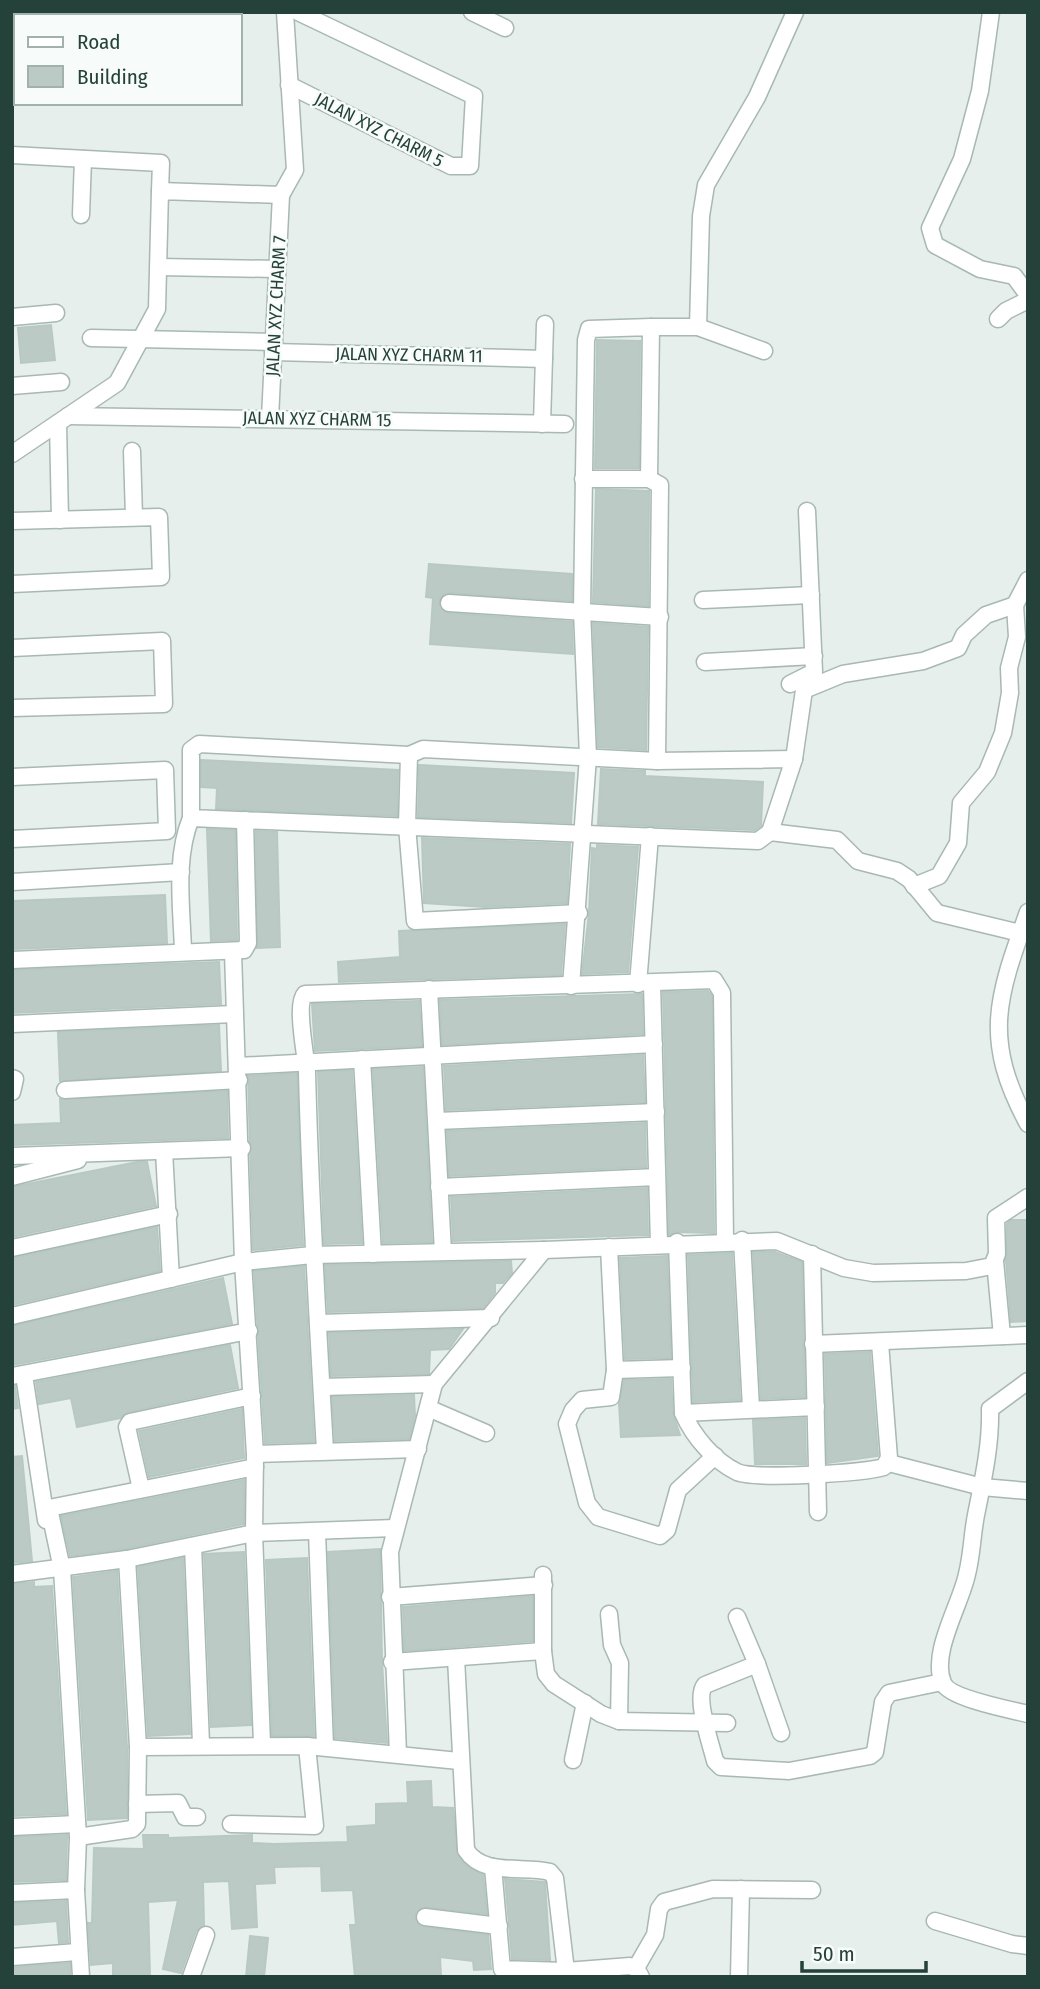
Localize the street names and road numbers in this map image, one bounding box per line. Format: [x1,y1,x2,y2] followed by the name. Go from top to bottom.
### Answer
[311,88,447,172] street label: JALAN XYZ CHARM 5
[261,235,291,377] street label: JALAN XYZ CHARM 7
[335,343,483,367] street label: JALAN XYZ CHARM 11
[242,407,392,431] street label: JALAN XYZ CHARM 15

